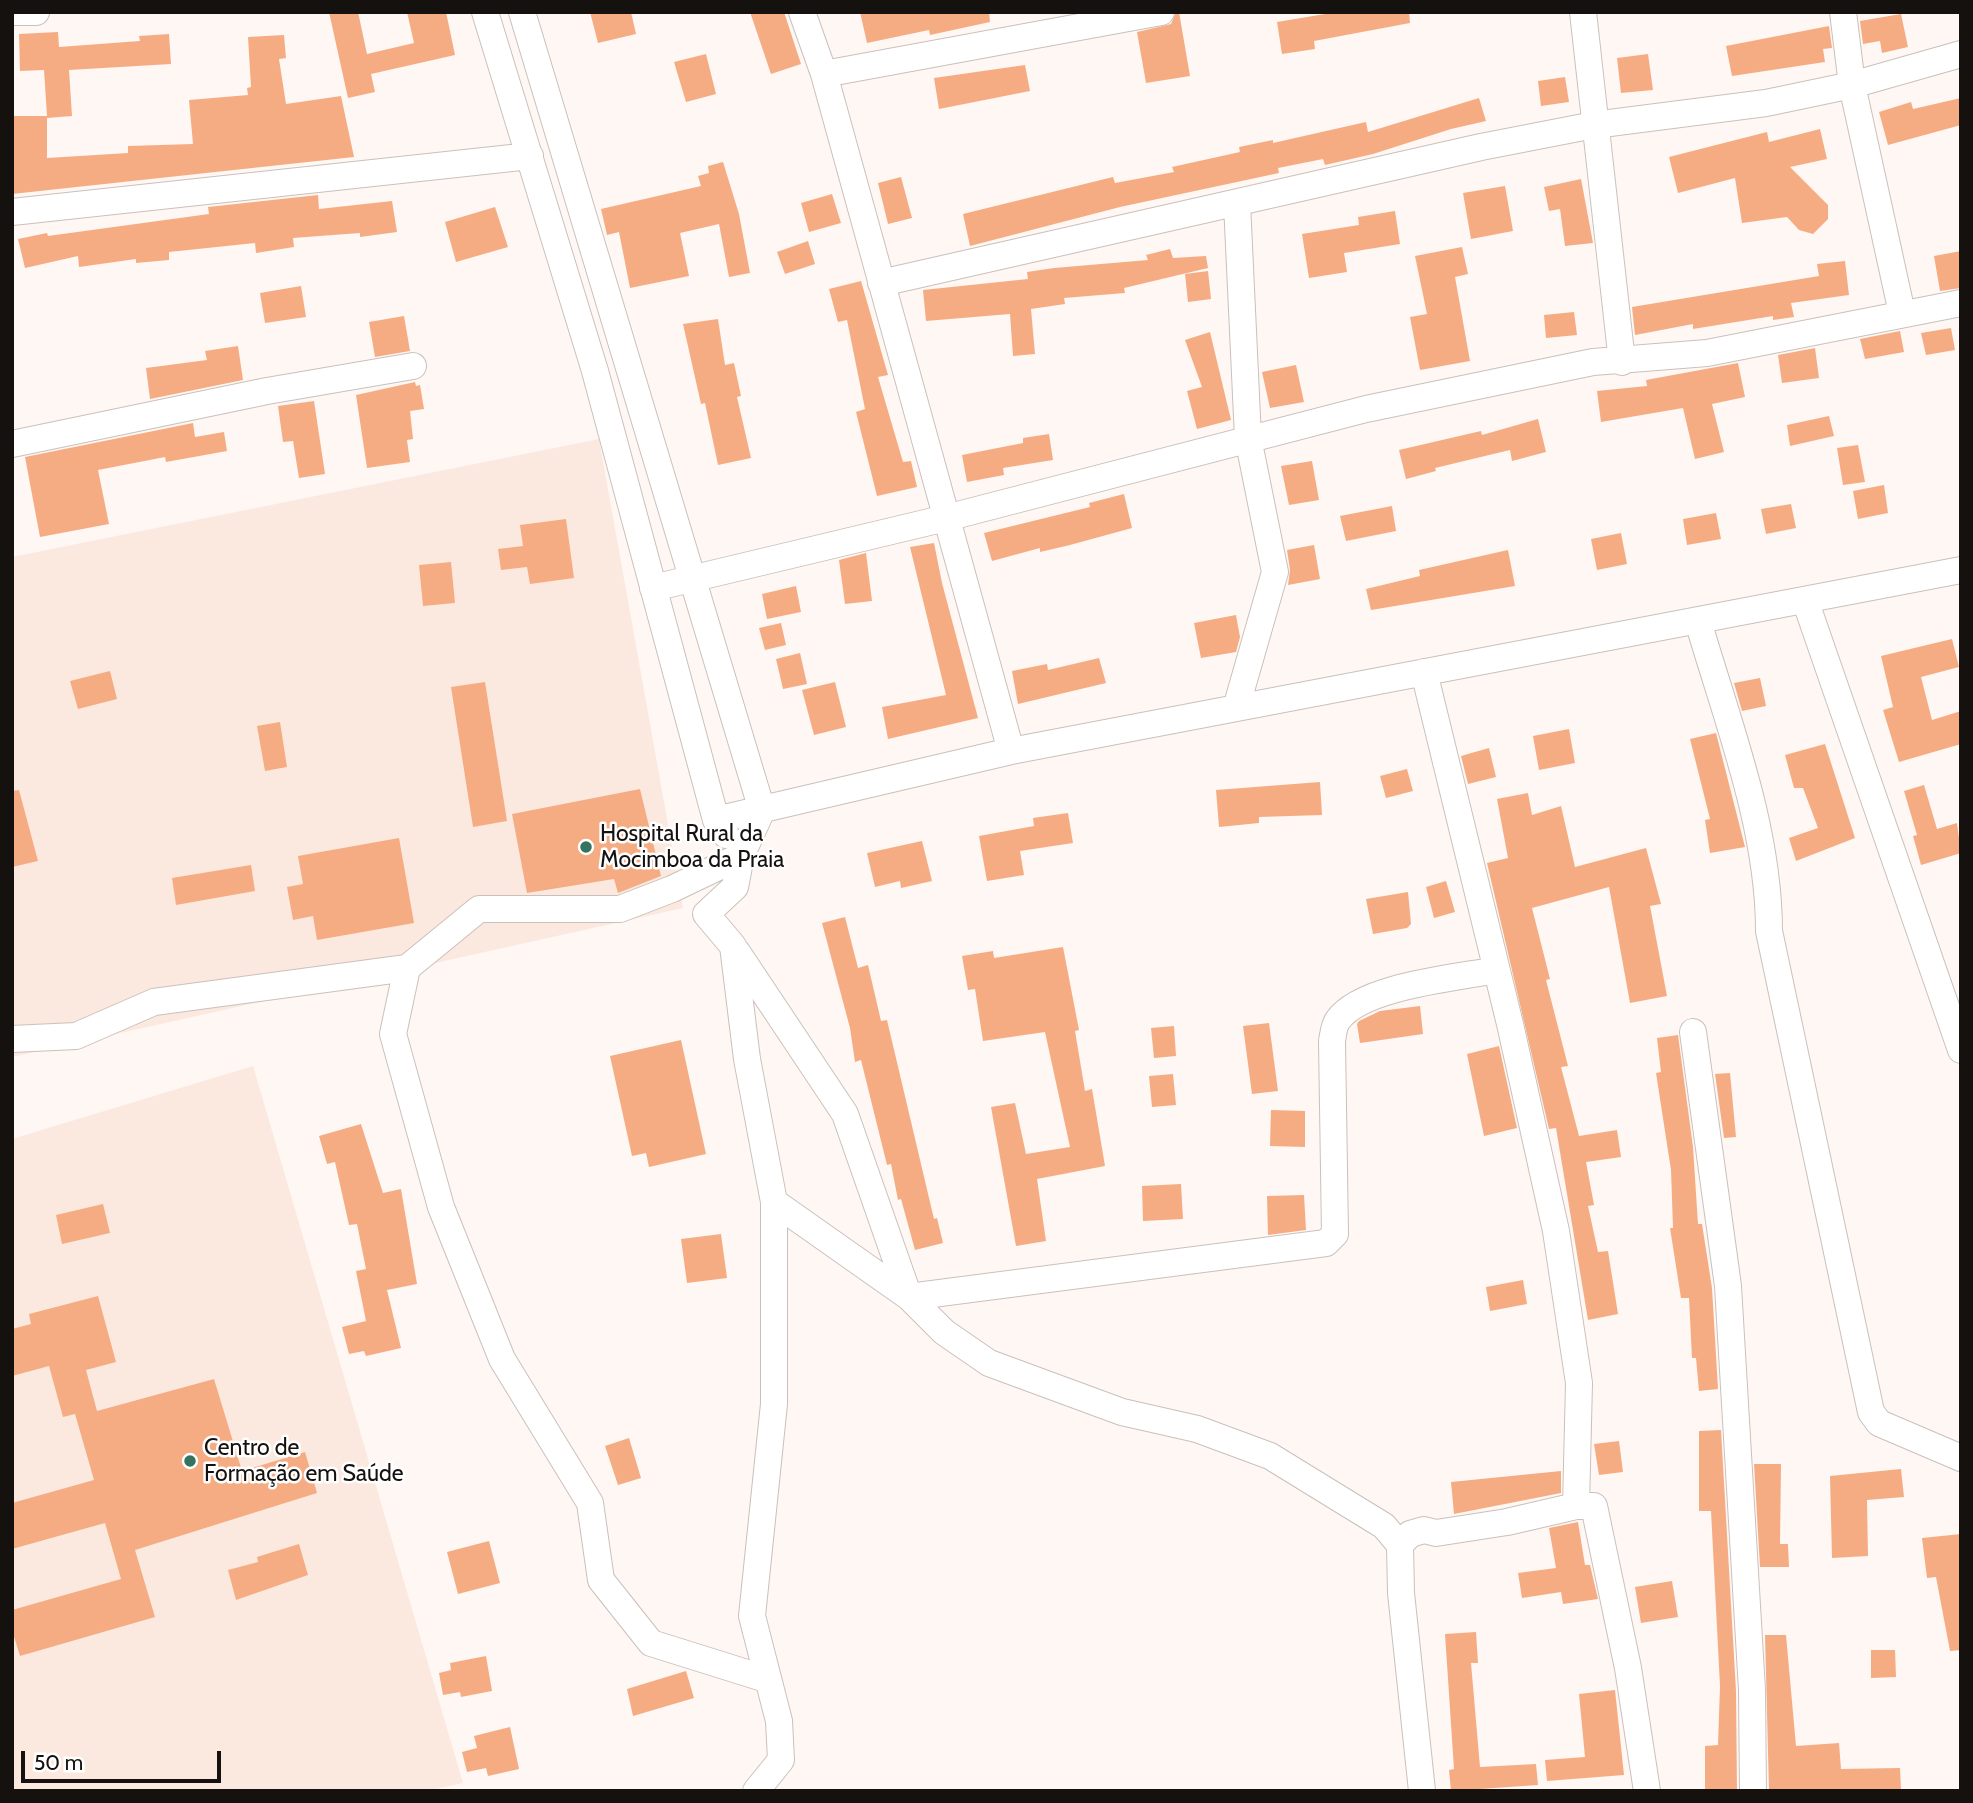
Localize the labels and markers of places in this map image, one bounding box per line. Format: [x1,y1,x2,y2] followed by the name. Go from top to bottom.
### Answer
[600,820,784,874] place label: Hospital Rural da Mocimboa da Praia
[578,839,594,855] marker: Hospital Rural da Mocimboa da Praia
[204,1434,404,1488] place label: Centro de Formação em Saúde
[182,1453,198,1469] marker: Centro de Formação em Saúde

